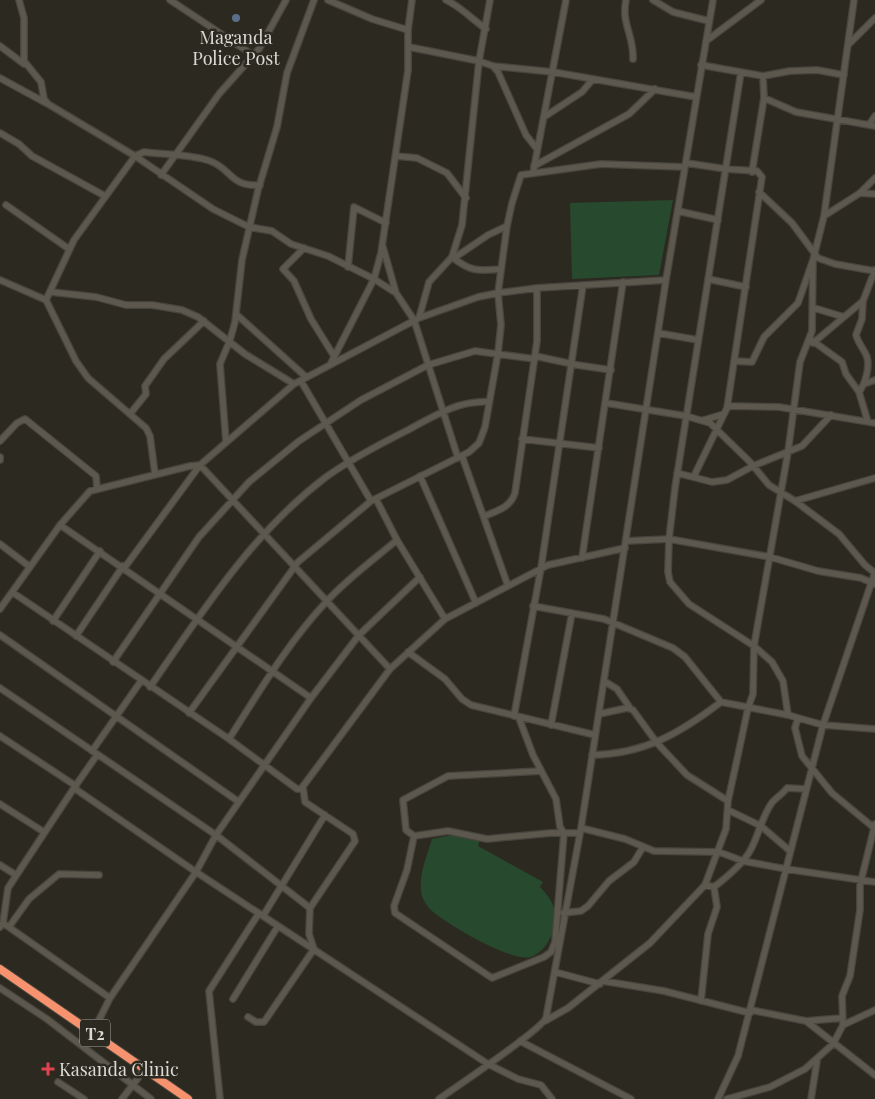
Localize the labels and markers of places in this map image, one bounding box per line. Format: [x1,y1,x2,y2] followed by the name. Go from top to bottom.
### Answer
[230,12,242,24] marker: Maganda Police Post
[192,25,280,70] place label: Maganda Police Post
[59,1057,179,1081] place label: Kasanda Clinic
[41,1062,55,1076] marker: Kasanda Clinic

